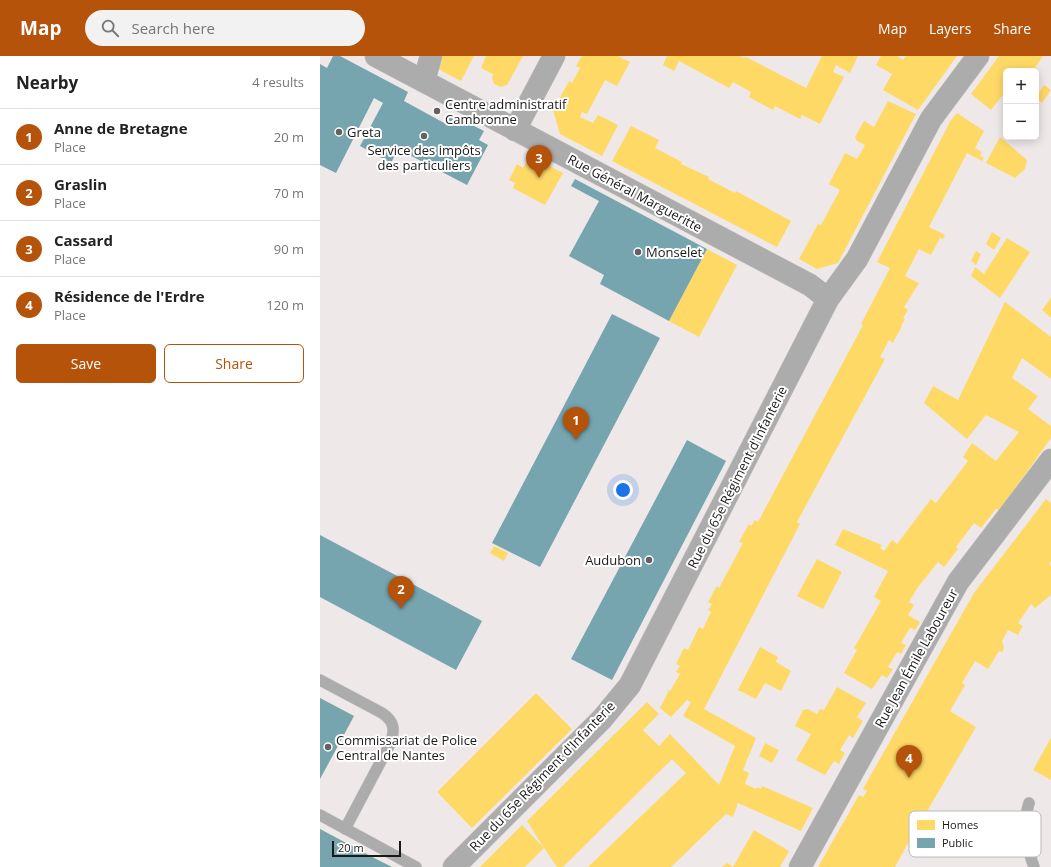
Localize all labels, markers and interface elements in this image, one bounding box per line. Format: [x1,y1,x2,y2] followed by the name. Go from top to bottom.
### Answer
[85,10,365,46] search box
[20,15,61,41] text: Map
[99,17,121,39] icon: search
[131,18,215,38] text: Search here
[878,19,907,38] text: Map
[929,19,971,38] text: Layers
[993,19,1031,38] text: Share
[1003,68,1039,140] map controls
[1003,68,1039,104] button: +
[16,71,78,94] text: Nearby
[252,73,304,91] text: 4 results
[445,95,567,128] place label: Centre administratif Cambronne
[1003,104,1039,140] button: −
[432,106,442,116] marker: Centre administratif Cambronne
[54,118,188,138] text: Anne de Bretagne
[347,123,381,141] place label: Greta
[334,127,344,137] marker: Greta
[25,128,33,146] text: 1
[274,128,304,146] text: 20 m
[419,131,429,141] marker: Service des impôts des particuliers
[54,138,86,156] text: Place
[367,141,481,174] place label: Service des impôts des particuliers
[526,145,552,178] pin: 3
[565,150,705,236] street label: Rue Général Margueritte
[54,174,107,194] text: Graslin
[25,184,33,202] text: 2
[274,184,304,202] text: 70 m
[54,194,86,212] text: Place
[54,230,113,250] text: Cassard
[25,240,33,258] text: 3
[274,240,304,258] text: 90 m
[646,243,703,261] place label: Monselet
[633,247,643,257] marker: Monselet
[54,250,86,268] text: Place
[54,286,205,306] text: Résidence de l'Erdre
[25,296,33,314] text: 4
[266,296,304,314] text: 120 m
[54,306,86,324] text: Place
[16,344,156,383] button: Save
[164,344,304,383] button: Share
[683,383,791,571] street label: Rue du 65e Régiment d'Infanterie
[563,407,589,440] pin: 1
[613,480,633,500] your location
[585,551,641,569] place label: Audubon
[644,555,654,565] marker: Audubon
[388,576,414,609] pin: 2
[870,585,962,731] street label: Rue Jean Émile Laboureur
[465,697,619,855] street label: Rue du 65e Régiment d'Infanterie
[336,731,477,764] place label: Commissariat de Police Central de Nantes
[323,742,333,752] marker: Commissariat de Police Central de Nantes
[896,745,922,778] pin: 4
[909,811,1041,857] legend
[942,817,978,832] text: Homes
[942,835,973,850] text: Public
[332,839,401,858] scale bar
[338,840,364,855] text: 20 m

